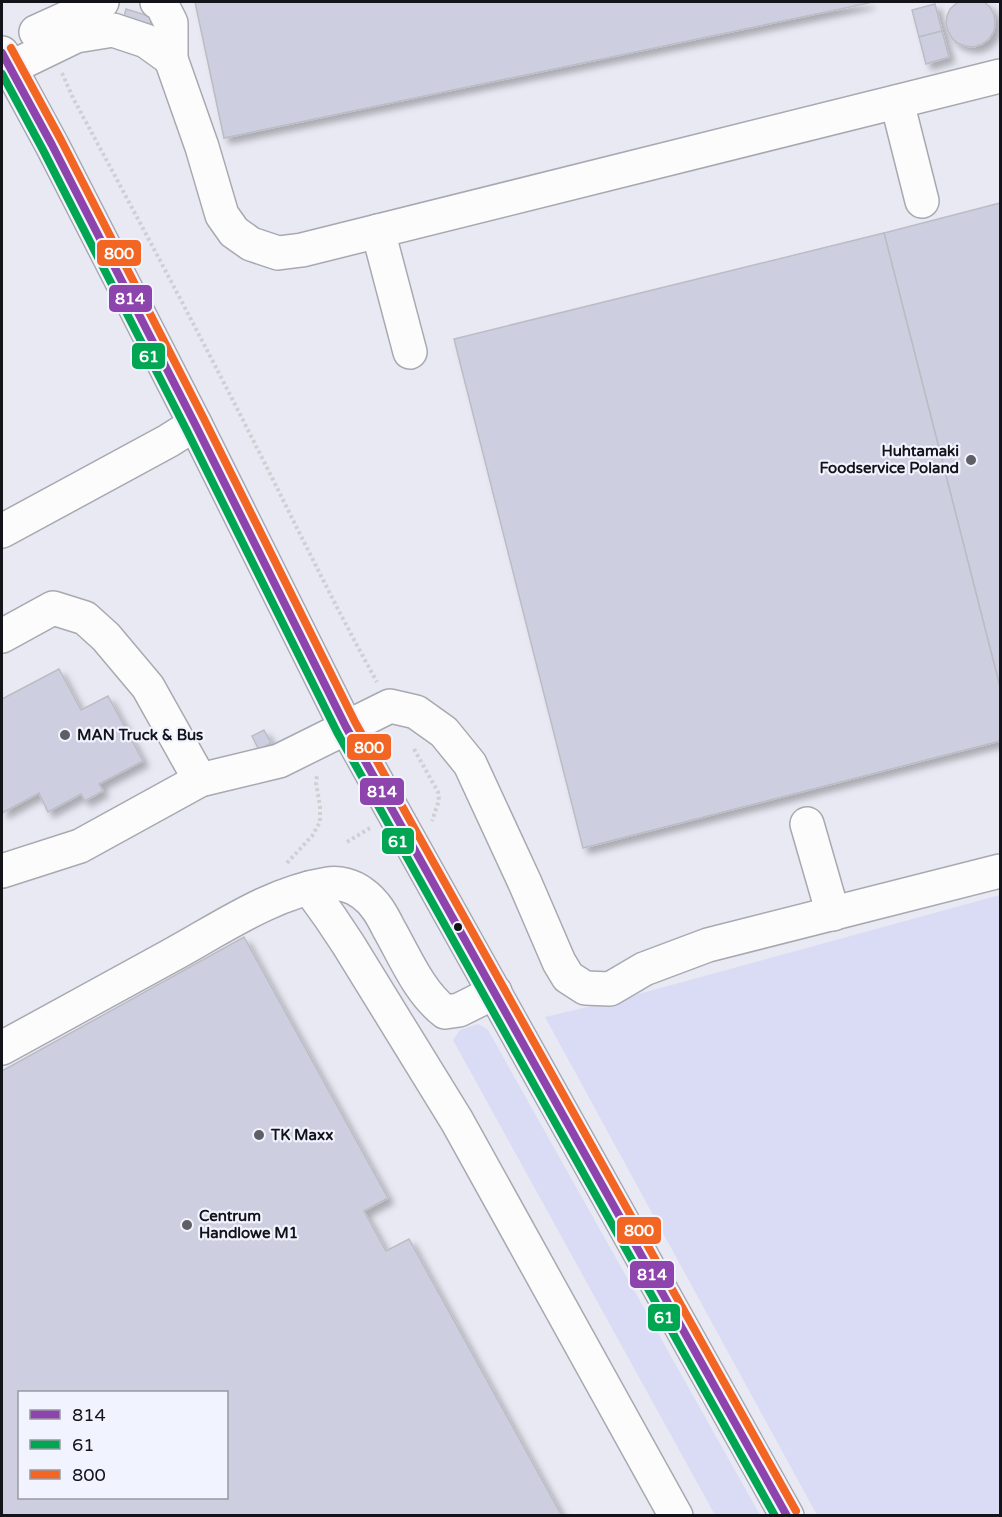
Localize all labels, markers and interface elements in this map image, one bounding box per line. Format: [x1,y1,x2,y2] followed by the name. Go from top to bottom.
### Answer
[96,239,142,267] line badge: 800
[104,244,134,264] text: 800
[108,284,153,313] line badge: 814
[115,289,145,309] text: 814
[131,342,166,370] line badge: 61
[139,347,159,367] text: 61
[820,442,959,477] place label: Huhtamaki Foodservice Poland
[964,453,978,467] marker: Huhtamaki Foodservice Poland
[77,726,203,744] place label: MAN Truck & Bus
[58,728,72,742] marker: MAN Truck & Bus
[346,733,392,761] line badge: 800
[354,738,384,758] text: 800
[359,777,405,806] line badge: 814
[367,782,397,802] text: 814
[381,827,415,855] line badge: 61
[388,832,408,852] text: 61
[452,921,464,933] unlabelled marker
[270,1126,333,1144] place label: TK Maxx
[252,1128,266,1142] marker: TK Maxx
[199,1207,298,1242] place label: Centrum Handlowe M1
[616,1216,662,1245] line badge: 800
[180,1218,194,1232] marker: Centrum Handlowe M1
[624,1221,654,1241] text: 800
[629,1260,675,1289] line badge: 814
[637,1265,667,1285] text: 814
[647,1303,681,1332] line badge: 61
[654,1308,674,1328] text: 61
[18,1391,228,1499] legend
[72,1404,106,1426] text: 814
[72,1434,95,1456] text: 61
[72,1464,106,1486] text: 800

